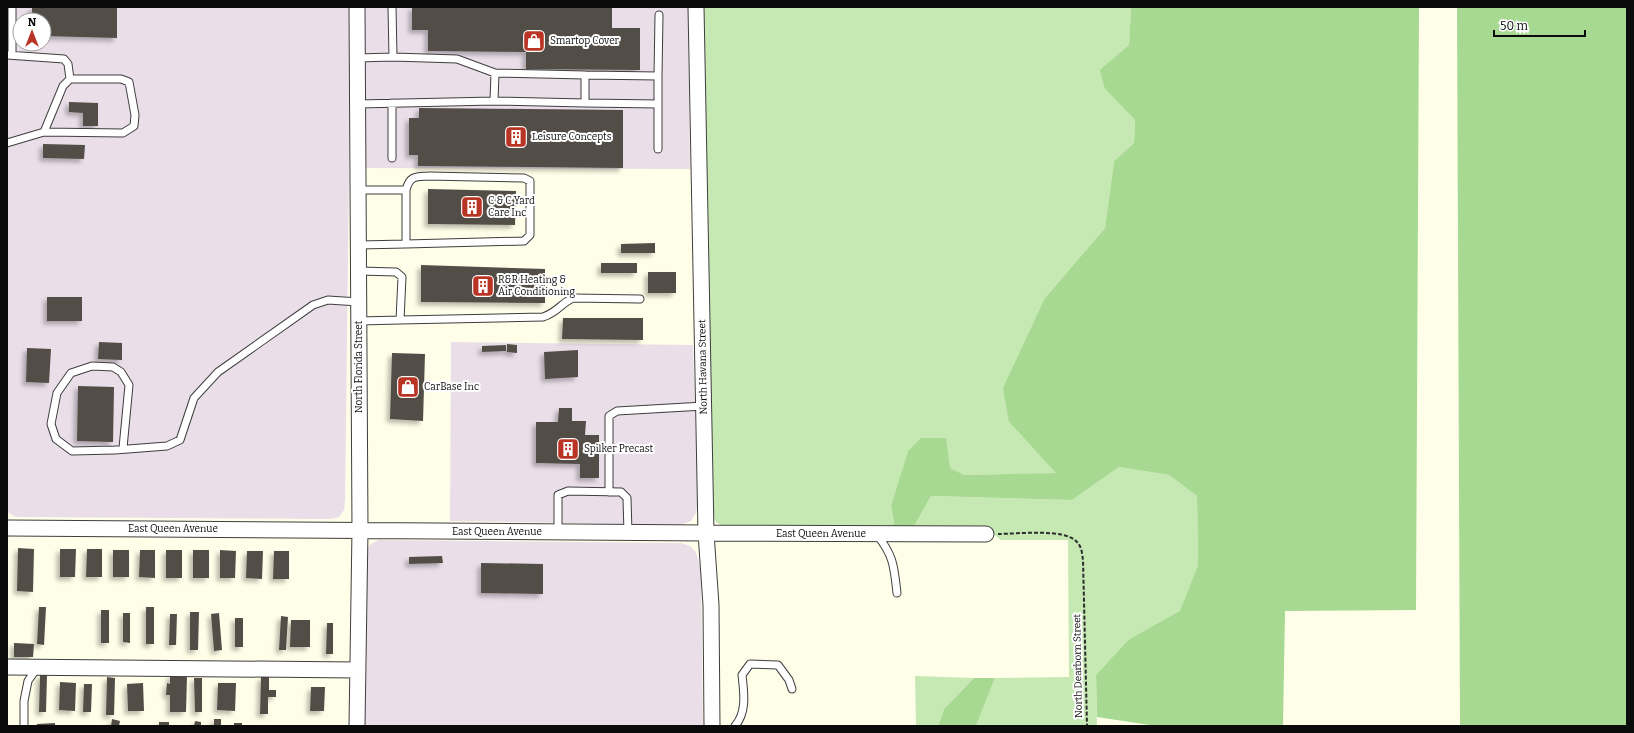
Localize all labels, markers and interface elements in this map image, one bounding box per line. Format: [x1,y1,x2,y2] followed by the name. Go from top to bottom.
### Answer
[12,12,52,52] north arrow
[1494,12,1585,38] scale bar
[28,16,37,29] text: N
[1500,19,1529,33] text: 50 m
[521,28,547,54] shop icon: Smartop Cover
[550,35,620,47] place label: Smartop Cover
[503,124,529,150] building icon: Leisure Concepts
[532,131,612,143] place label: Leisure Concepts
[459,194,485,220] building icon: C & C Yard Care Inc
[488,195,535,219] place label: C & C Yard Care Inc
[470,273,496,299] building icon: R&R Heating & Air Conditioning
[498,274,575,298] place label: R&R Heating & Air Conditioning
[696,319,710,415] street label: North Havana Street
[353,320,365,413] street label: North Florida Street
[395,374,421,400] shop icon: CarBase Inc
[424,381,479,393] place label: CarBase Inc
[555,436,581,462] building icon: Spilker Precast
[584,443,653,455] place label: Spilker Precast
[128,523,218,535] street label: East Queen Avenue
[452,526,542,538] street label: East Queen Avenue
[776,528,866,540] street label: East Queen Avenue
[1071,613,1085,718] street label: North Dearborn Street

